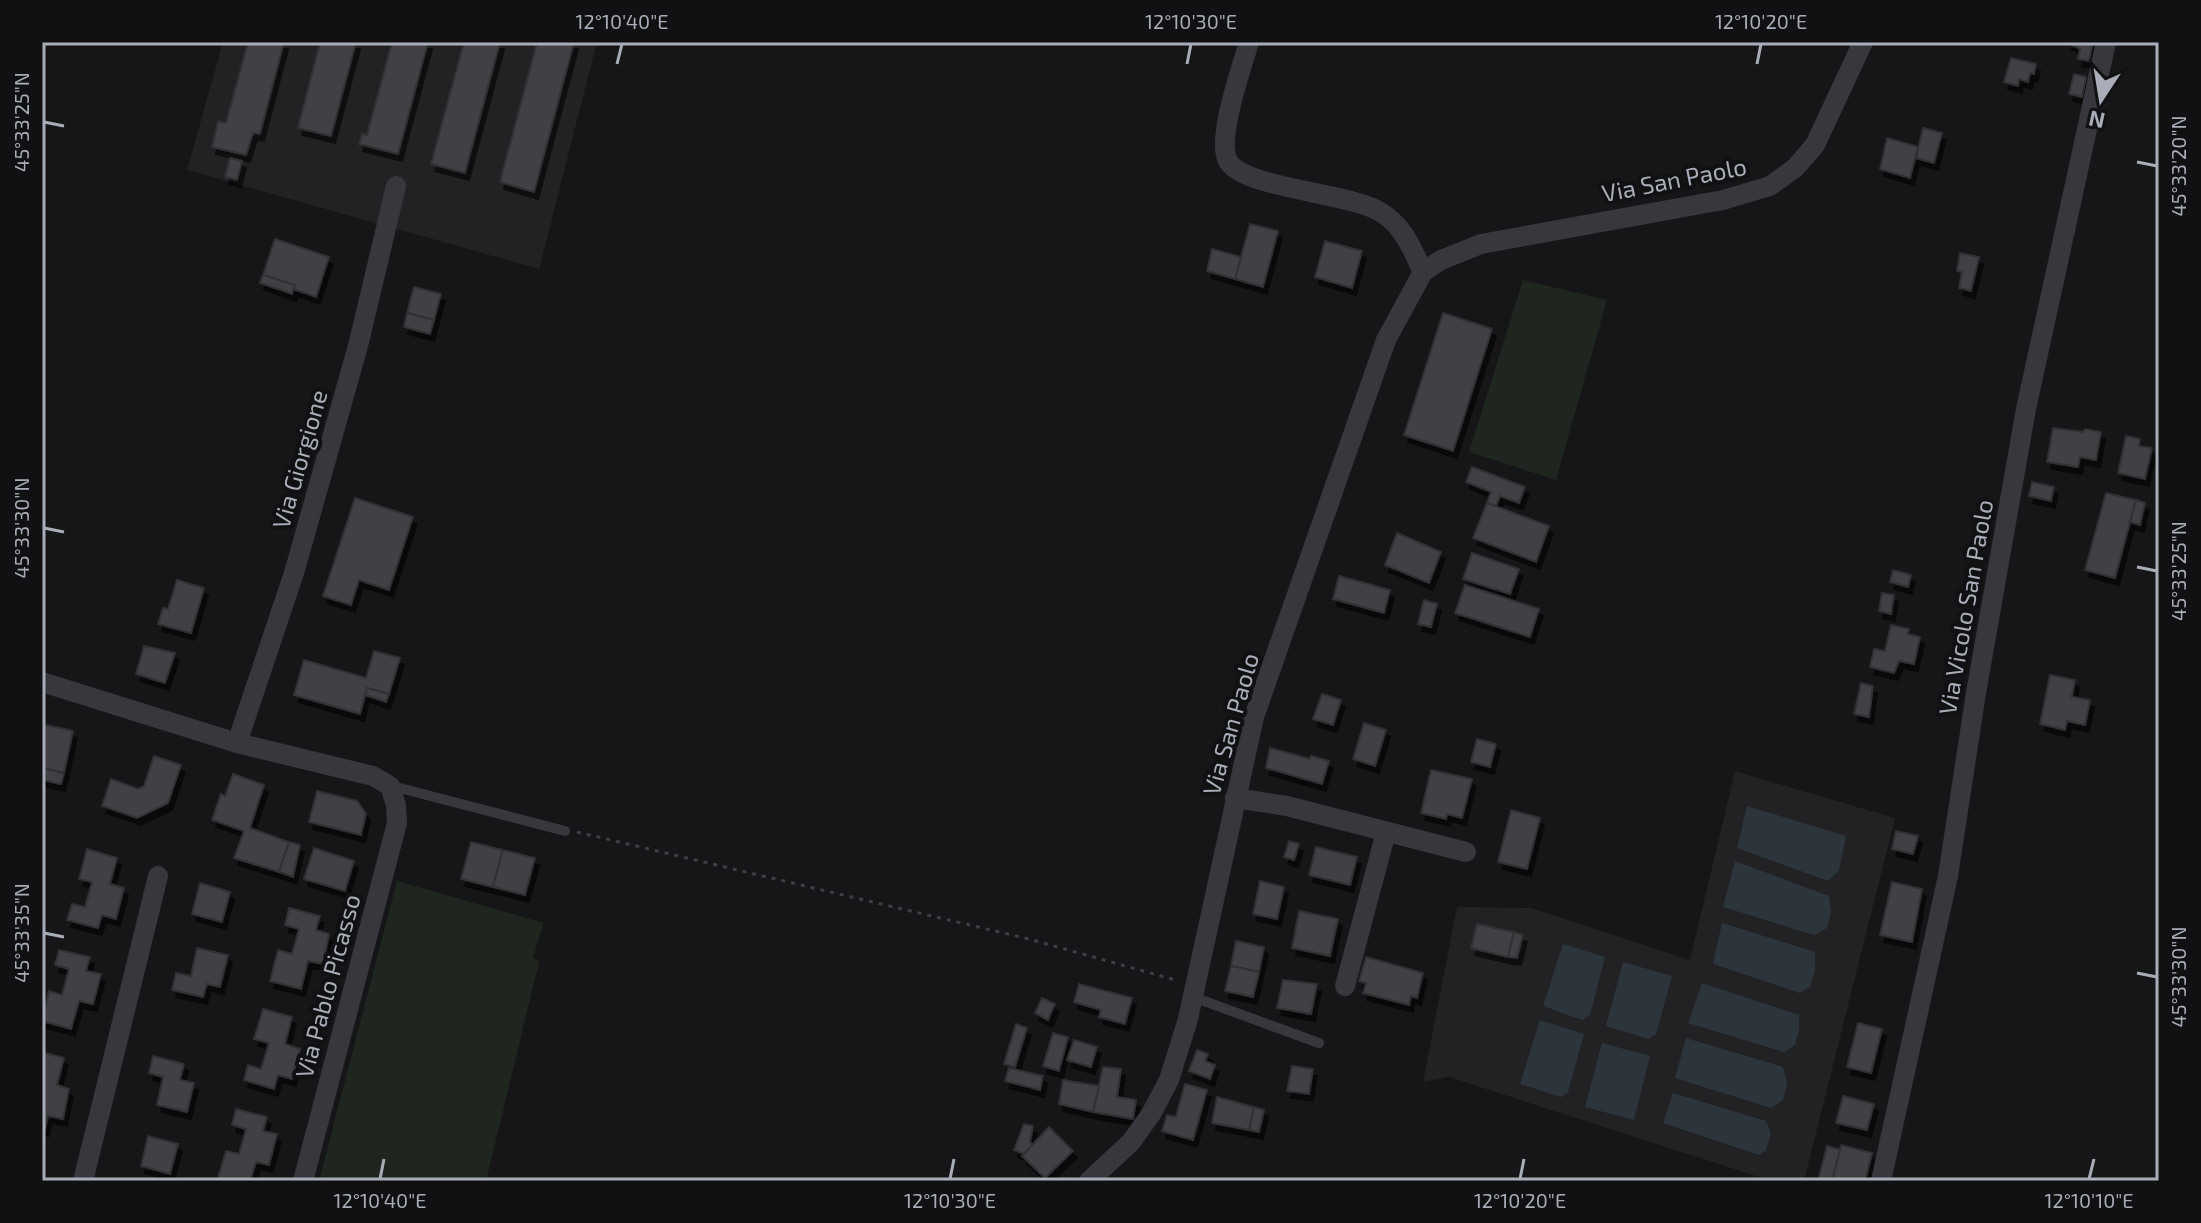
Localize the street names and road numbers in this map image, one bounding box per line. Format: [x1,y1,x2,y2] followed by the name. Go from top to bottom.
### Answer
[1599,151,1749,207] street label: Via San Paolo
[265,386,333,532] street label: Via Giorgione
[1932,497,1998,717] street label: Via Vicolo San Paolo
[1196,650,1264,798] street label: Via San Paolo
[289,891,365,1081] street label: Via Pablo Picasso

